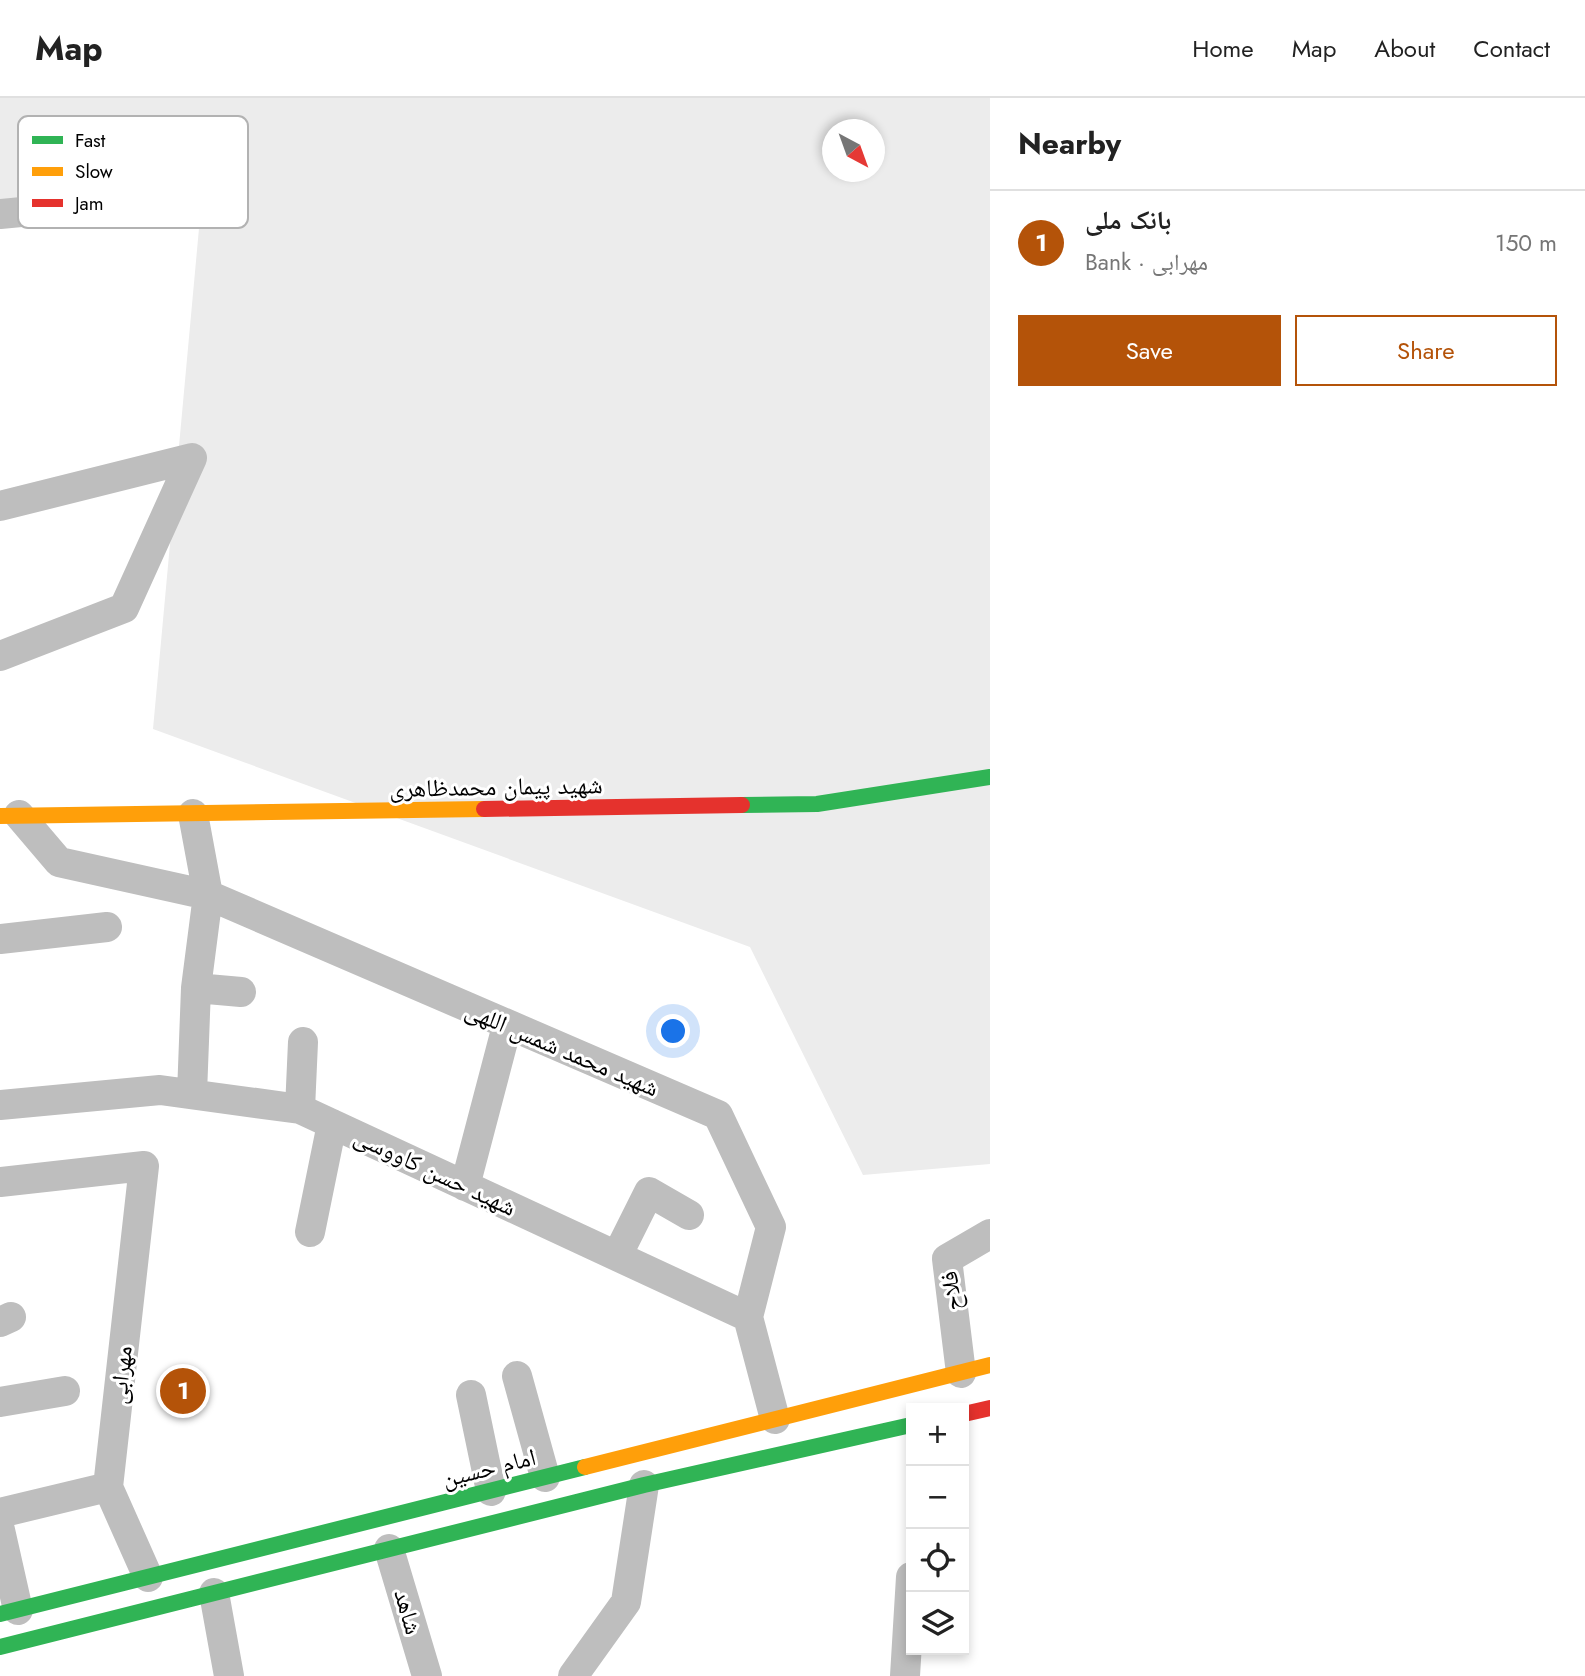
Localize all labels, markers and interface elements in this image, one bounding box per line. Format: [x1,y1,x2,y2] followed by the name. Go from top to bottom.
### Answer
[35,25,103,72] text: Map
[1192,31,1254,66] text: Home
[1292,31,1336,66] text: Map
[1374,31,1435,66] text: About
[1473,31,1550,66] text: Contact
[18,116,248,228] legend
[822,119,885,182] north arrow
[1018,122,1121,165] text: Nearby
[75,127,106,154] text: Fast
[75,158,113,185] text: Slow
[72,190,104,217] text: Jam
[1085,201,1171,239] text: بانک ملی
[1035,226,1047,260] text: 1
[1495,226,1557,260] text: 150 m
[1085,245,1208,279] text: Bank · مهرابی
[1018,315,1281,386] button: Save
[1295,315,1557,386] button: Share
[389,767,603,806] street label: شهید پیمان محمدظاهری
[460,992,664,1105] street label: شهید محمد شمس اللهی
[656,1014,690,1048] your location
[348,1119,522,1224] street label: شهید حسن کاووسی
[931,1269,970,1313] street label: فلاح
[100,1344,141,1406] street label: مهرابی
[160,1365,206,1417] pin: 1
[906,1403,969,1655] map controls
[906,1403,969,1466] button: +
[438,1439,539,1496] street label: امام حسین
[906,1466,969,1529] button: −
[906,1529,969,1592] button: locate
[385,1585,432,1639] street label: شاهد
[906,1592,969,1655] button: layers

